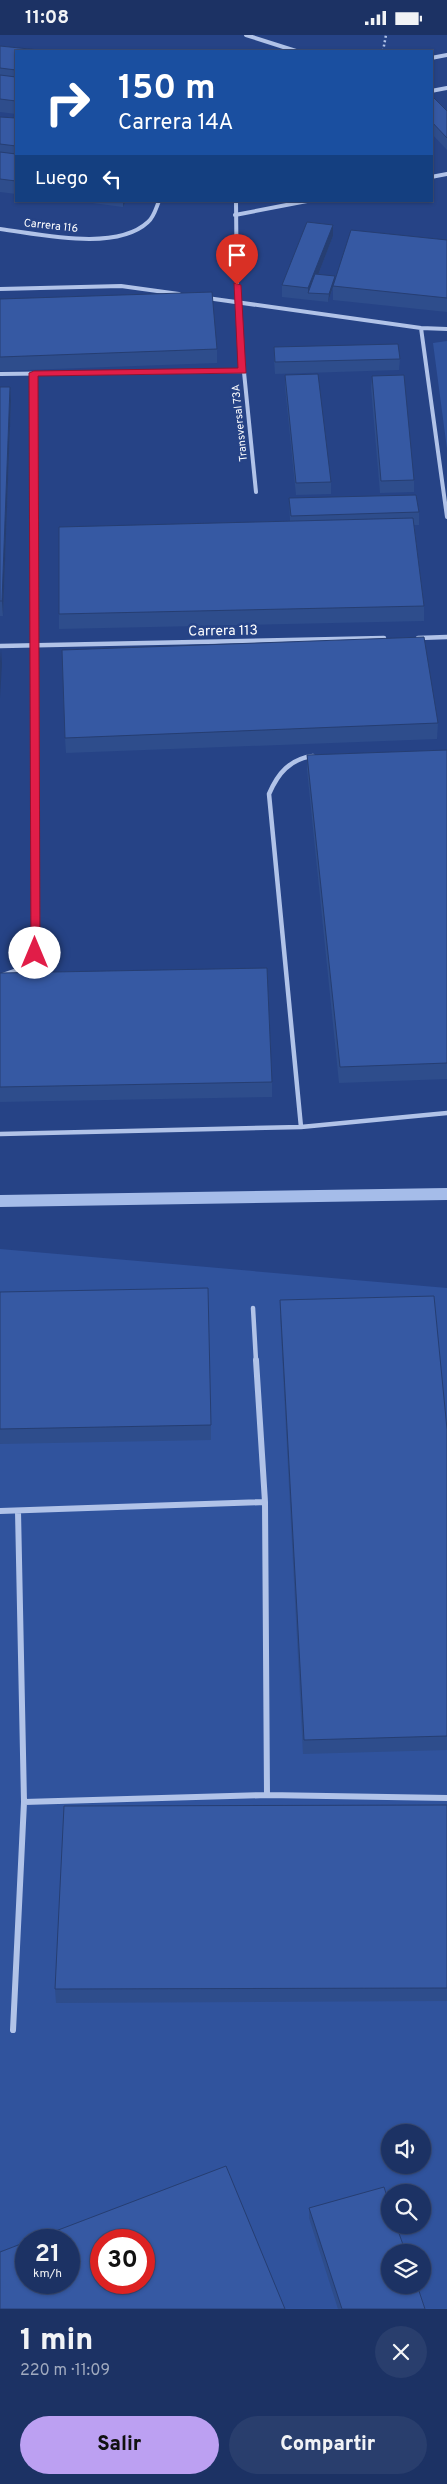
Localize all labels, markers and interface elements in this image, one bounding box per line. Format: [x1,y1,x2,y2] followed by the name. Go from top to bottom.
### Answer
[25,6,69,30] text: 11:08
[118,67,216,111] text: 150 m
[35,70,100,135] icon: right
[118,110,233,137] text: Carrera 14A
[98,165,126,193] icon: left
[35,167,88,191] text: Luego
[23,216,79,236] street label: Carrera 116
[216,234,258,285] pin
[223,241,251,269] icon: arrive
[229,383,251,462] street label: Transversal 73A
[188,622,258,641] street label: Carrera 113
[8,926,60,978] position arrow
[381,2124,431,2294] map controls
[381,2124,431,2174] button: sound
[381,2184,431,2234] button: search
[90,2229,155,2294] speed limit sign: 30
[35,2239,60,2271] text: 21
[381,2244,431,2294] button: layers
[33,2266,62,2282] text: km/h
[20,2323,93,2360] text: 1 min
[375,2326,427,2378] button: close
[20,2361,110,2381] text: 220 m · 11:09
[20,2416,219,2474] button: Salir
[229,2416,427,2474] button: Compartir

